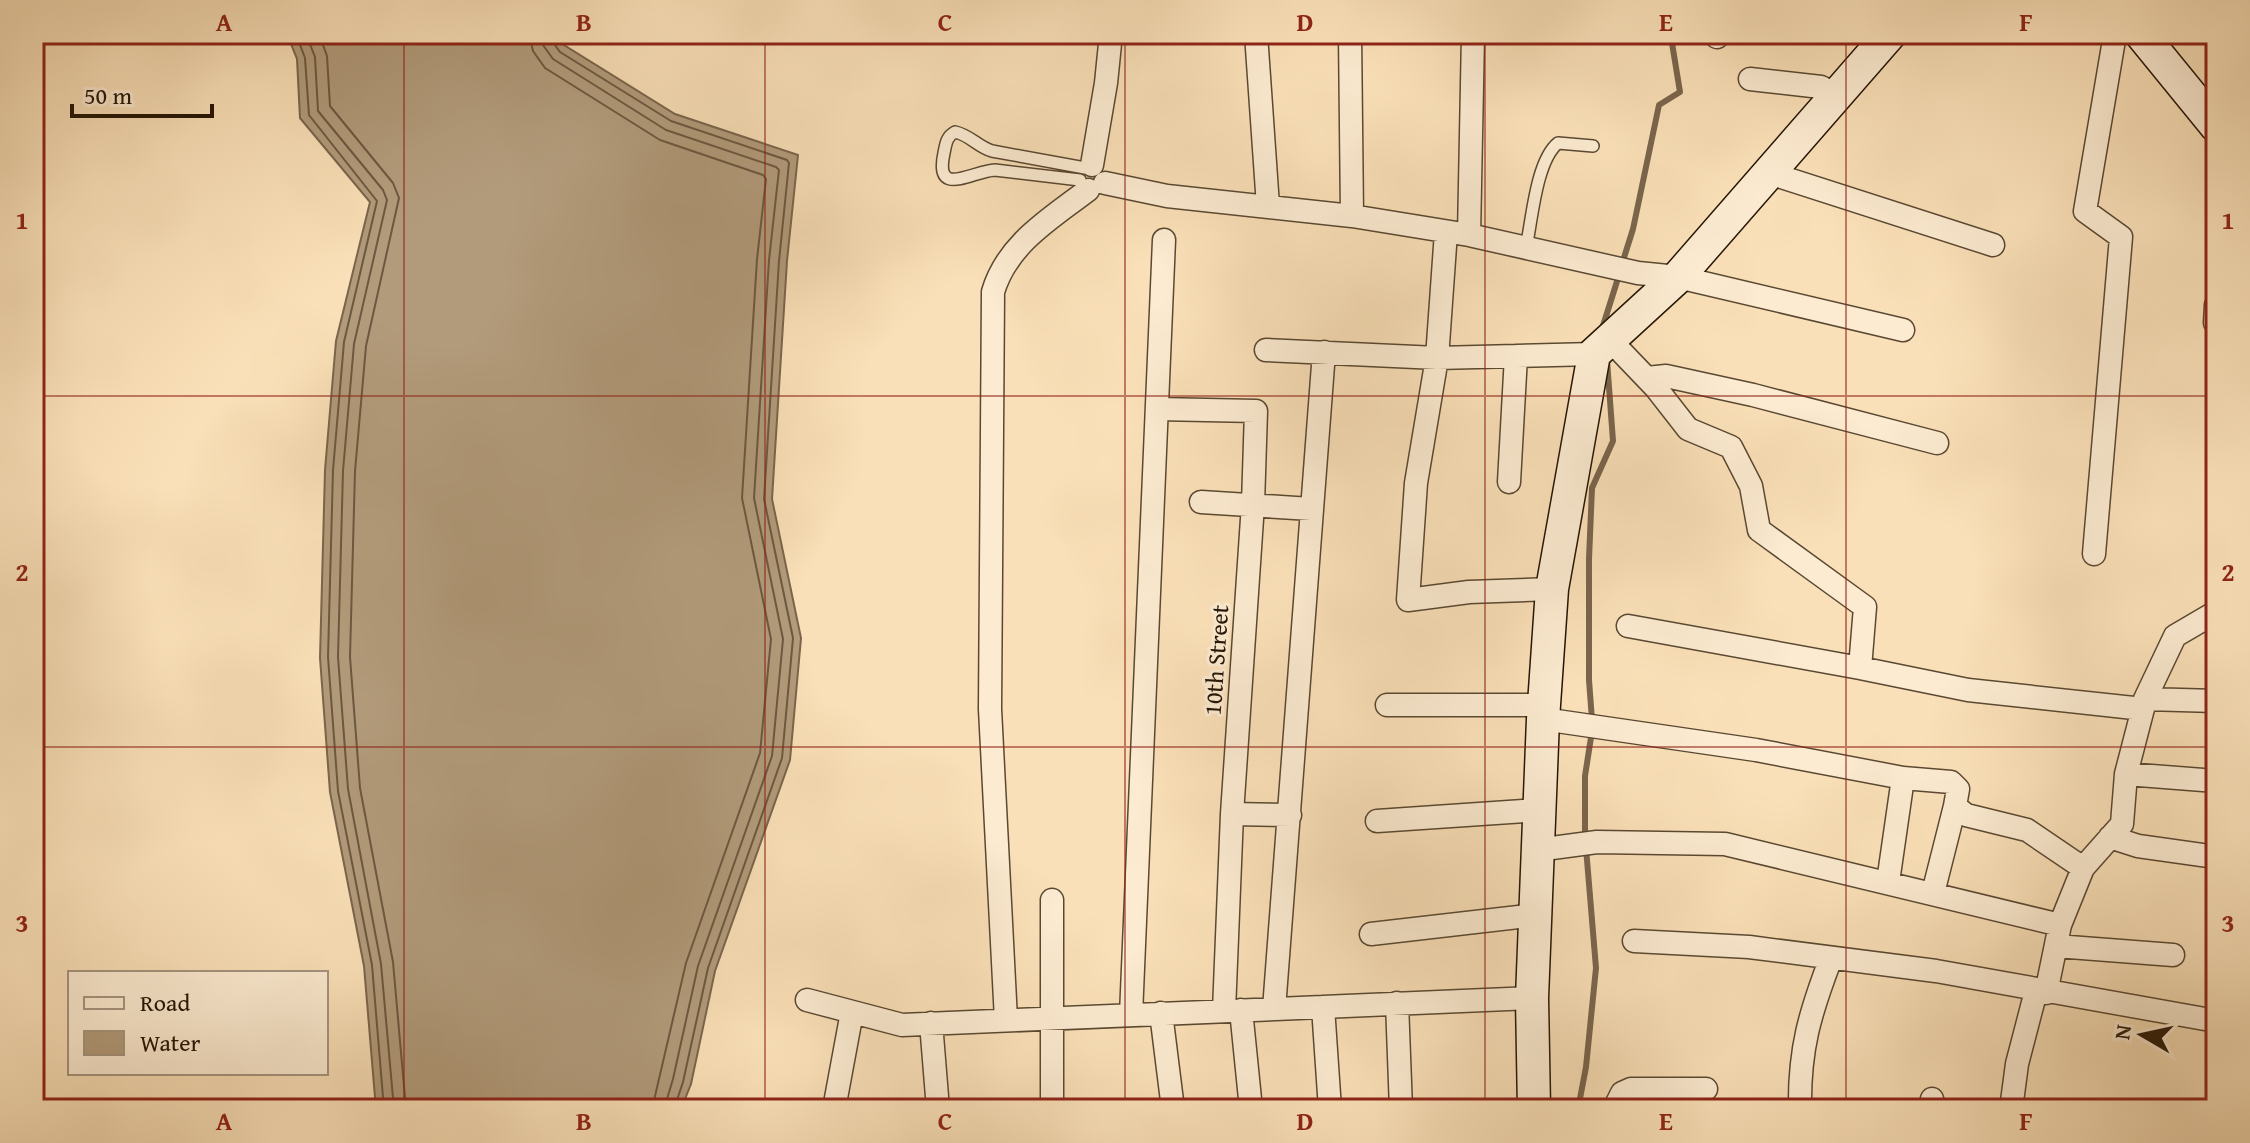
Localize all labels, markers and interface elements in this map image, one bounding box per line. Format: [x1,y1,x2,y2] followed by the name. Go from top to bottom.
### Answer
[216,2,233,41] text: A
[576,2,592,41] text: B
[938,2,952,41] text: C
[1297,2,1313,41] text: D
[1659,2,1673,41] text: E
[2019,2,2033,41] text: F
[72,68,212,118] scale bar
[84,78,132,113] text: 50 m
[15,200,29,239] text: 1
[2221,200,2235,239] text: 1
[15,552,29,591] text: 2
[2221,552,2235,591] text: 2
[1195,603,1237,717] street label: 10th Street
[15,903,29,942] text: 3
[2221,903,2235,942] text: 3
[68,971,328,1075] legend
[140,985,190,1020] text: Road
[2102,995,2182,1075] north arrow
[2105,1022,2139,1042] text: N
[140,1025,201,1060] text: Water
[216,1101,233,1140] text: A
[576,1101,592,1140] text: B
[938,1101,952,1140] text: C
[1297,1101,1313,1140] text: D
[1659,1101,1673,1140] text: E
[2019,1101,2033,1140] text: F

